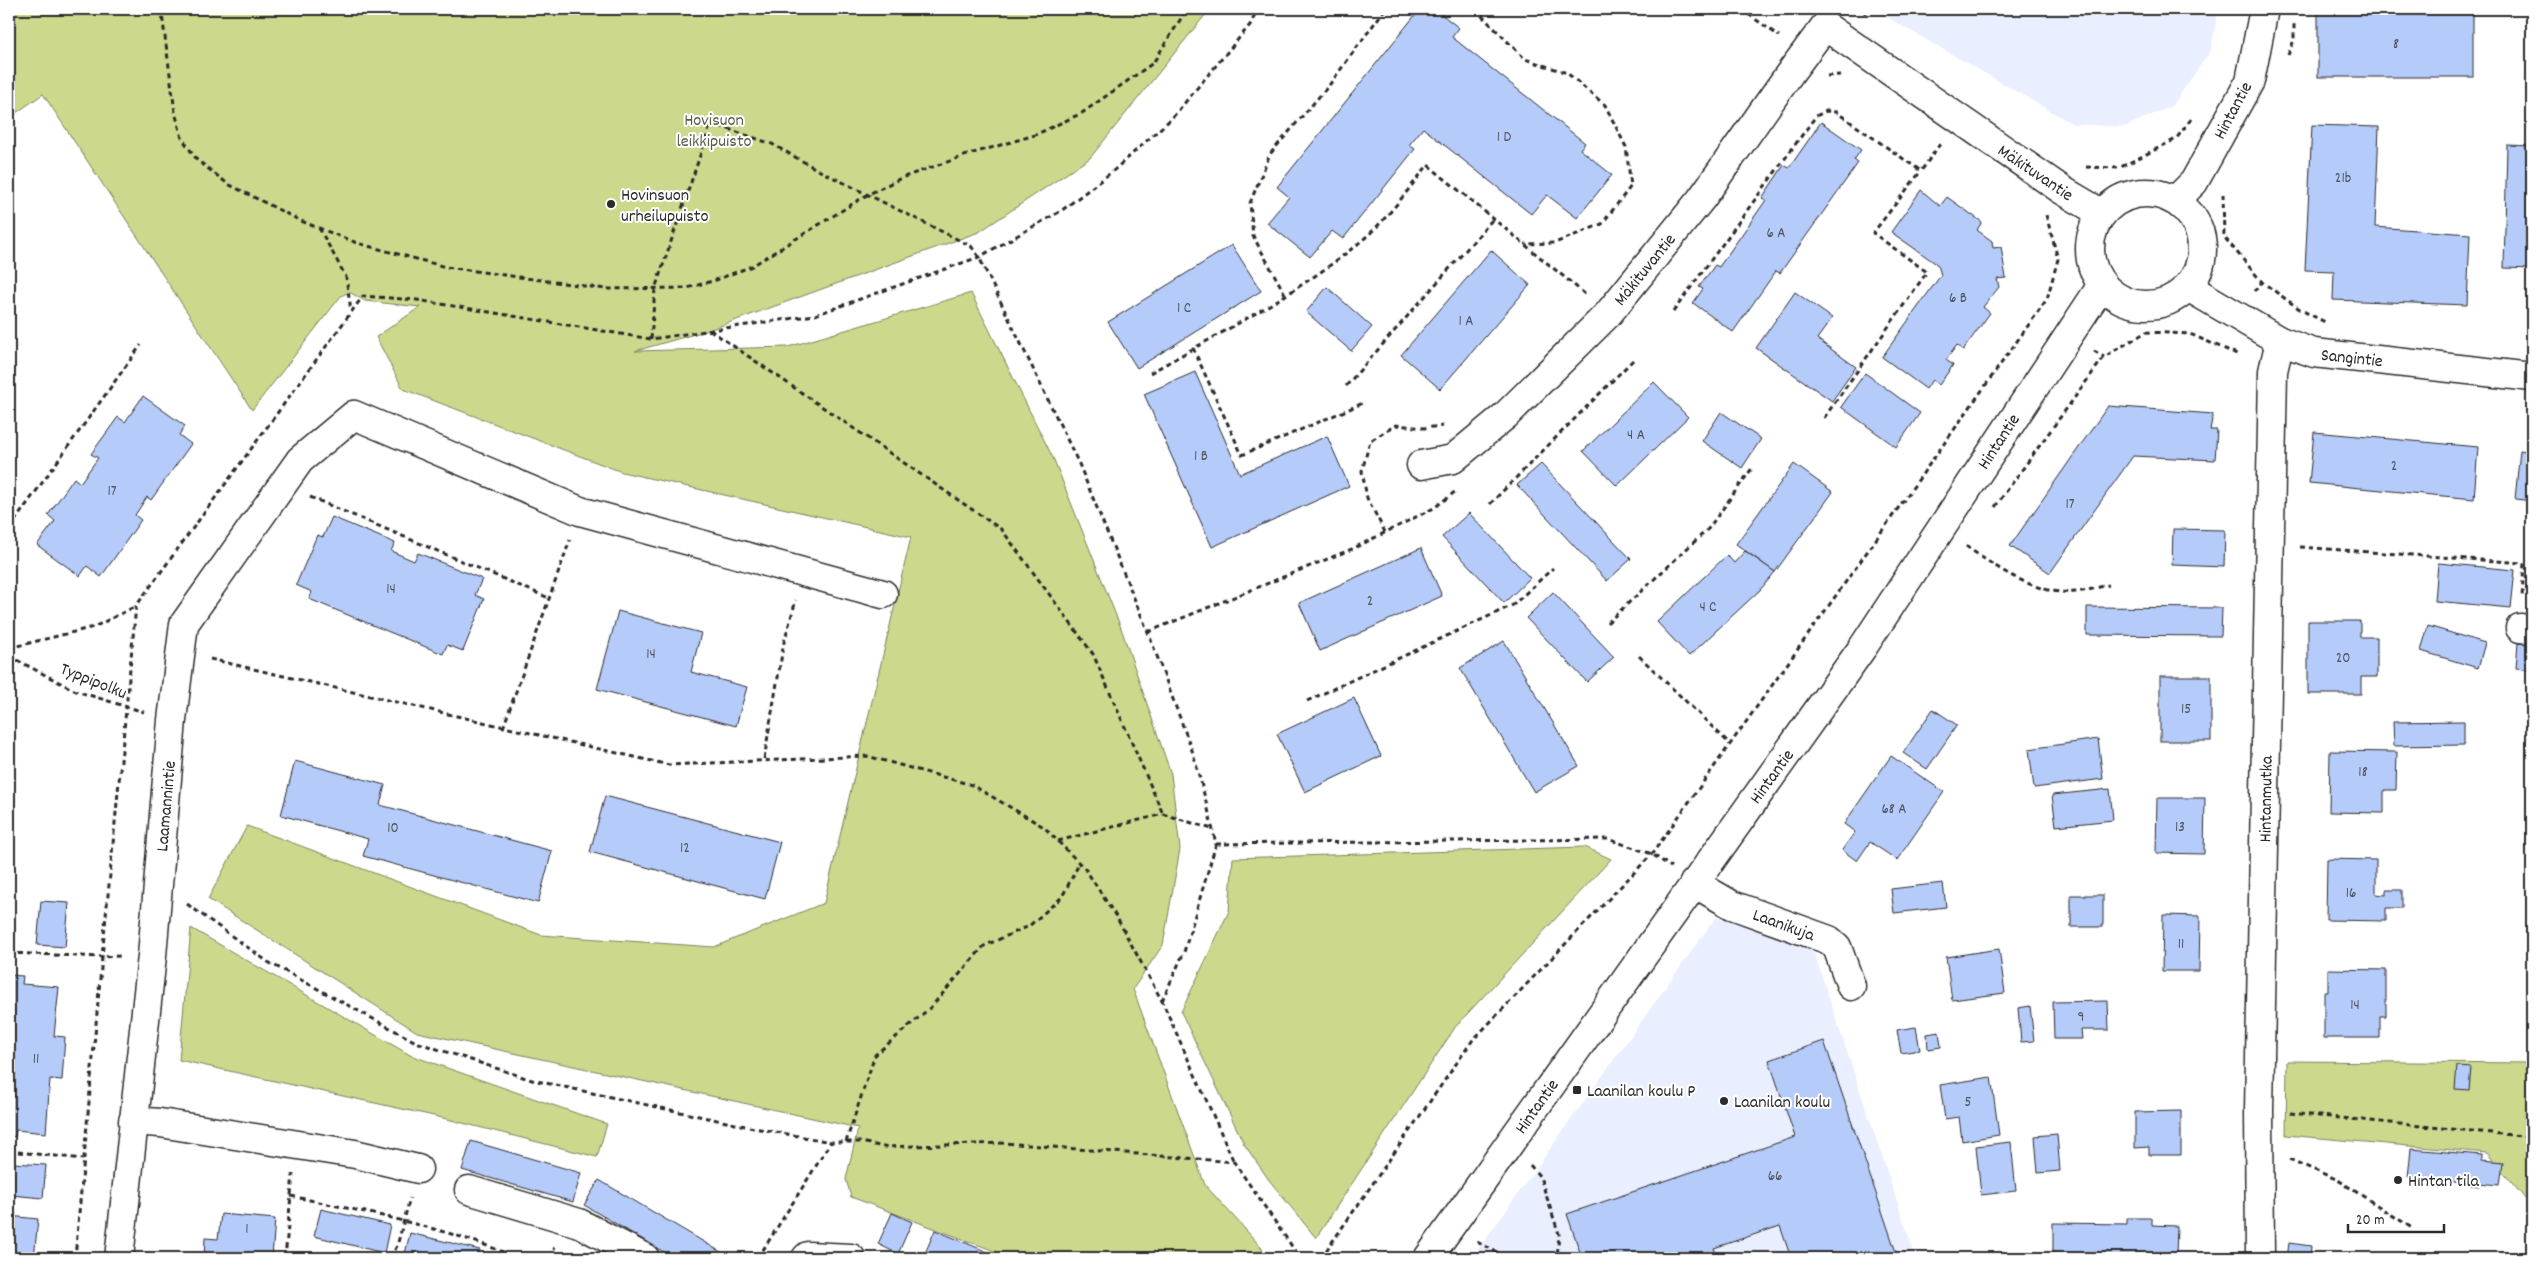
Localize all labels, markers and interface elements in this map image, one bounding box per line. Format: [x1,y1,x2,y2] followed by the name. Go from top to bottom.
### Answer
[2393,34,2399,56] house number: 8
[2209,78,2260,144] street label: Hintantie
[676,109,752,155] park label: Hovisuon leikkipuisto
[1497,127,1511,149] house number: 1 D
[1992,139,2078,209] street label: Mäkituvantie
[2335,168,2351,190] house number: 21b
[621,184,709,230] place label: Hovinsuon urheilupuisto
[605,198,617,210] marker: Hovinsuon urheilupuisto
[1767,223,1785,245] house number: 6 A
[1609,229,1683,312] street label: Mäkituvantie
[1949,288,1967,310] house number: 6 B
[1177,298,1191,320] house number: 1 C
[1459,311,1473,333] house number: 1 A
[2320,344,2384,375] street label: Sangintie
[1973,409,2028,475] street label: Hintantie
[1627,425,1645,447] house number: 4 A
[1194,446,1208,468] house number: 1 B
[2391,456,2397,478] house number: 2
[107,481,117,503] house number: 17
[2065,494,2075,516] house number: 17
[386,579,396,601] house number: 14
[1367,591,1373,613] house number: 2
[1699,597,1717,619] house number: 4 C
[646,644,656,666] house number: 14
[2336,648,2350,670] house number: 20
[56,658,130,707] street label: Typpipolku
[2181,699,2191,721] house number: 15
[1745,745,1801,810] street label: Hintantie
[2254,755,2281,843] street label: Hintanmutka
[151,760,184,853] street label: Laamannintie
[2358,762,2368,784] house number: 18
[1882,799,1907,821] house number: 68 A
[2175,817,2185,839] house number: 13
[387,818,399,840] house number: 10
[680,838,690,860] house number: 12
[2346,883,2356,905] house number: 16
[1749,904,1818,949] street label: Laanikuja
[2178,934,2184,956] house number: 11
[2350,995,2360,1017] house number: 14
[2078,1007,2084,1029] house number: 9
[33,1049,39,1071] house number: 11
[1510,1075,1566,1140] street label: Hintantie
[1587,1080,1696,1105] place label: Laanilan koulu P
[1571,1084,1583,1096] marker: Laanilan koulu P
[1734,1091,1830,1116] place label: Laanilan koulu
[1965,1092,1972,1114] house number: 5
[1718,1095,1730,1107] marker: Laanilan koulu
[1768,1166,1782,1188] house number: 66
[2408,1170,2480,1195] place label: Hintan tila
[2392,1174,2404,1186] marker: Hintan tila
[2348,1202,2445,1234] scale bar
[2356,1210,2384,1232] text: 20 m
[245,1219,249,1241] house number: 1

